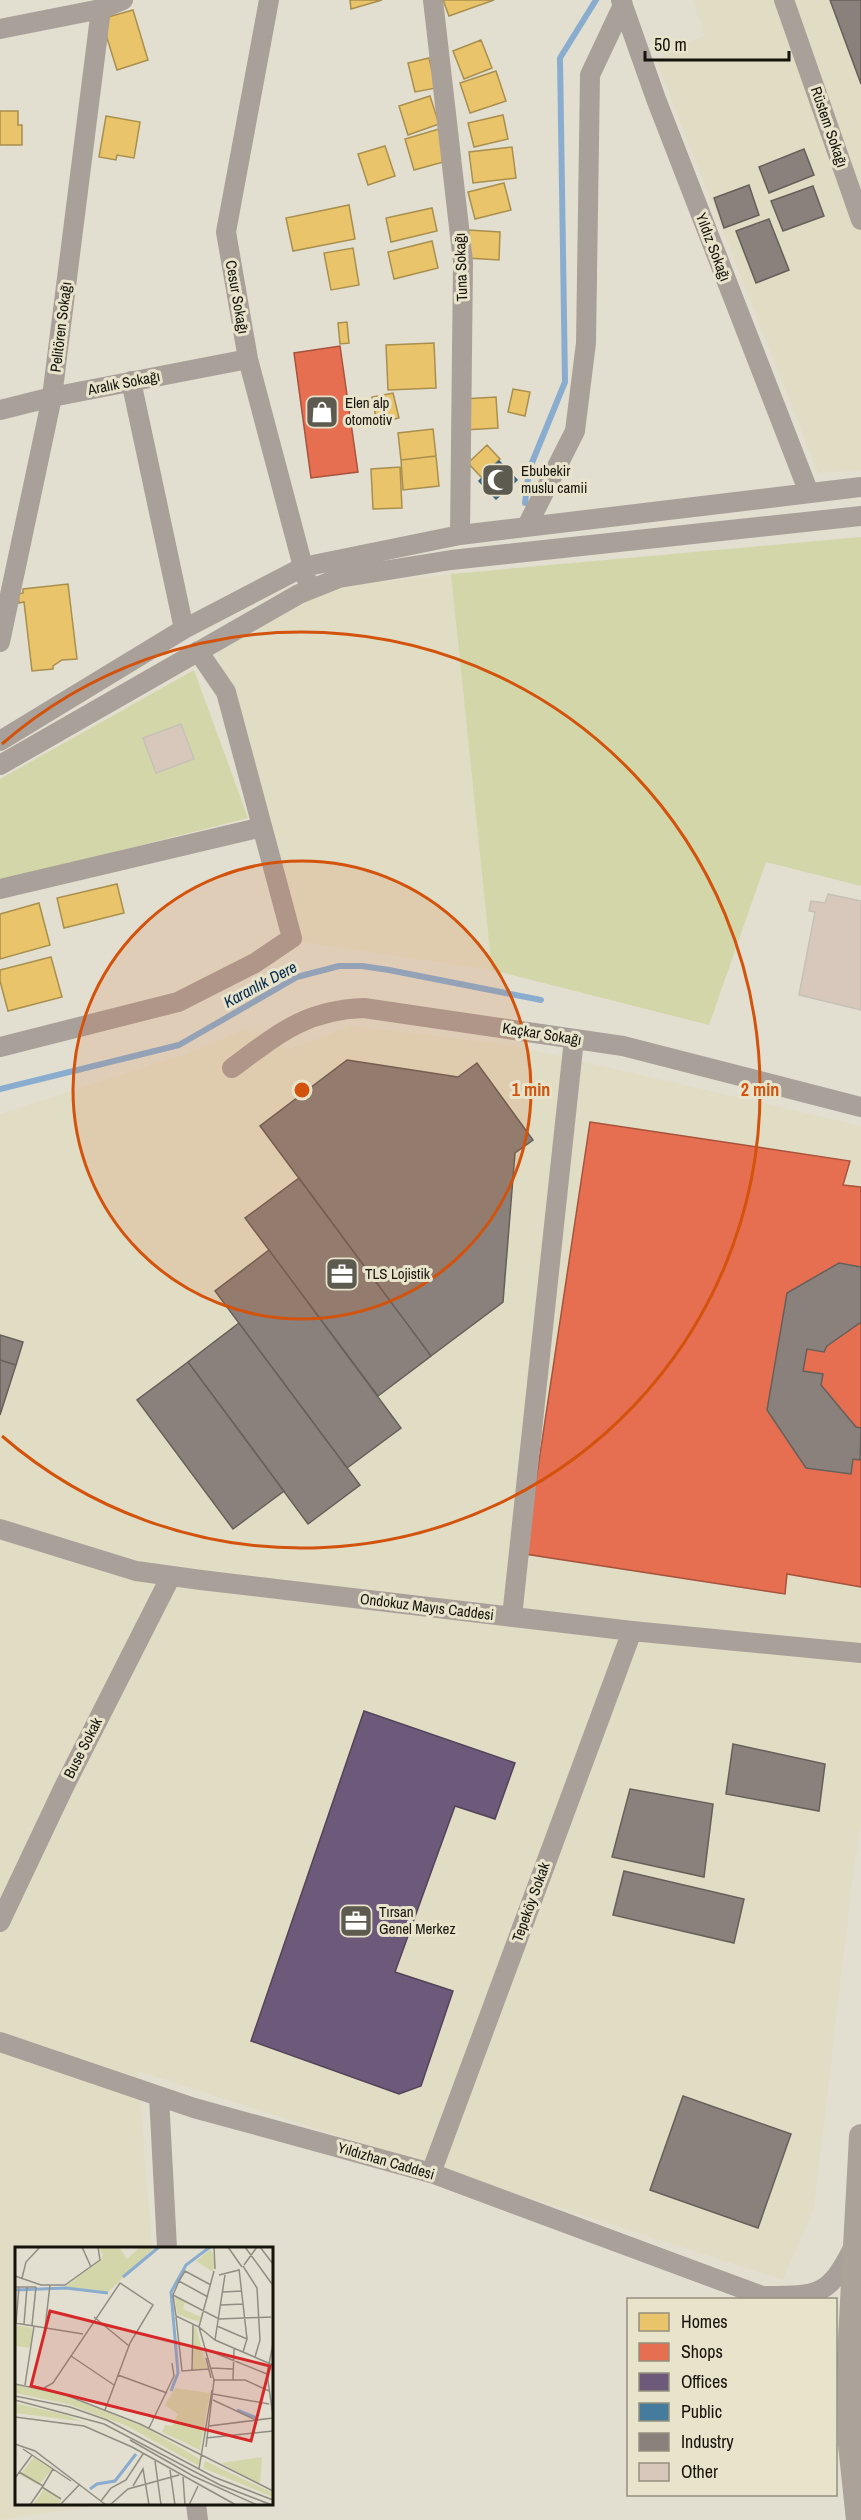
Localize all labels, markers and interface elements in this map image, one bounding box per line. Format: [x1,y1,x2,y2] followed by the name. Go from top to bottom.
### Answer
[645,24,789,62] scale bar
[654,32,687,57] text: 50 m
[806,84,853,170] street label: Rüstem Sokağı
[691,209,736,284] street label: Yıldız Sokağı
[449,232,472,302] street label: Tuna Sokağı
[221,258,254,335] street label: Cesur Sokağı
[45,281,76,373] street label: Pelitören Sokağı
[85,365,162,400] street label: Aralık Sokağı
[345,392,393,430] place label: Elen alp otomotiv
[304,394,340,430] shop icon: Elen alp otomotiv
[521,460,587,498] place label: Ebubekir muslu camii
[480,462,516,498] mosque icon: Ebubekir muslu camii
[219,955,301,1013] water label: Karanlık Dere
[501,1017,583,1050] street label: Kaçkar Sokağı
[512,1077,550,1102] text: 1 min
[741,1077,779,1102] text: 2 min
[292,1080,312,1100] centre of rings
[324,1256,360,1292] office icon: TLS Lojistik
[365,1263,431,1284] place label: TLS Lojistik
[359,1588,495,1625] street label: Ondokuz Mayıs Caddesi
[58,1713,107,1782] street label: Buse Sokak
[506,1858,555,1945] street label: Tepeköy Sokak
[379,1901,456,1939] place label: Tırsan Genel Merkez
[338,1903,374,1939] office icon: Tırsan Genel Merkez
[335,2137,437,2184] street label: Yıldızhan Caddesi
[15,2247,273,2505] inset map
[627,2298,837,2496] legend
[681,2309,728,2334] text: Homes
[681,2339,723,2364] text: Shops
[681,2369,728,2394] text: Offices
[681,2399,722,2424] text: Public
[681,2429,734,2454] text: Industry
[681,2459,718,2484] text: Other

